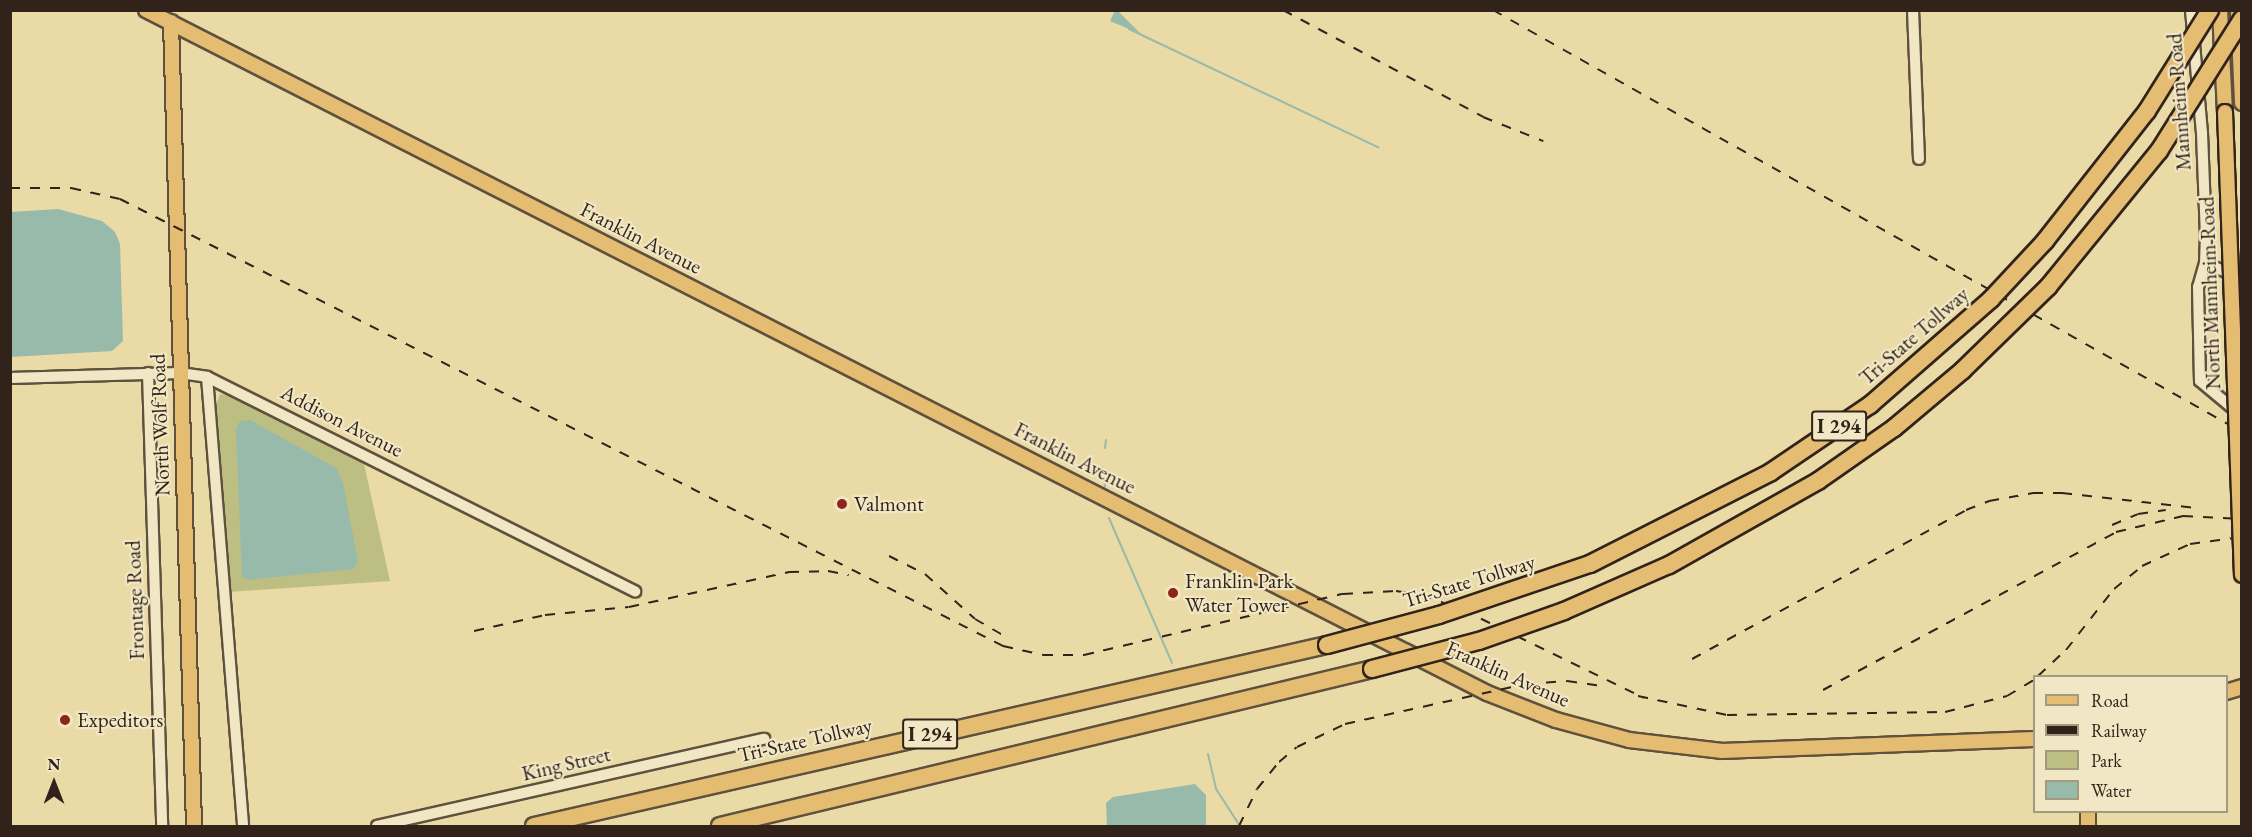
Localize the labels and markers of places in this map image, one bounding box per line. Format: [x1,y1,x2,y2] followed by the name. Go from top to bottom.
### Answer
[854,491,924,517] place label: Valmont
[835,497,849,511] marker: Valmont
[1185,568,1293,618] place label: Franklin Park Water Tower
[1166,586,1180,600] marker: Franklin Park Water Tower
[77,707,163,733] place label: Expeditors
[58,713,72,727] marker: Expeditors

